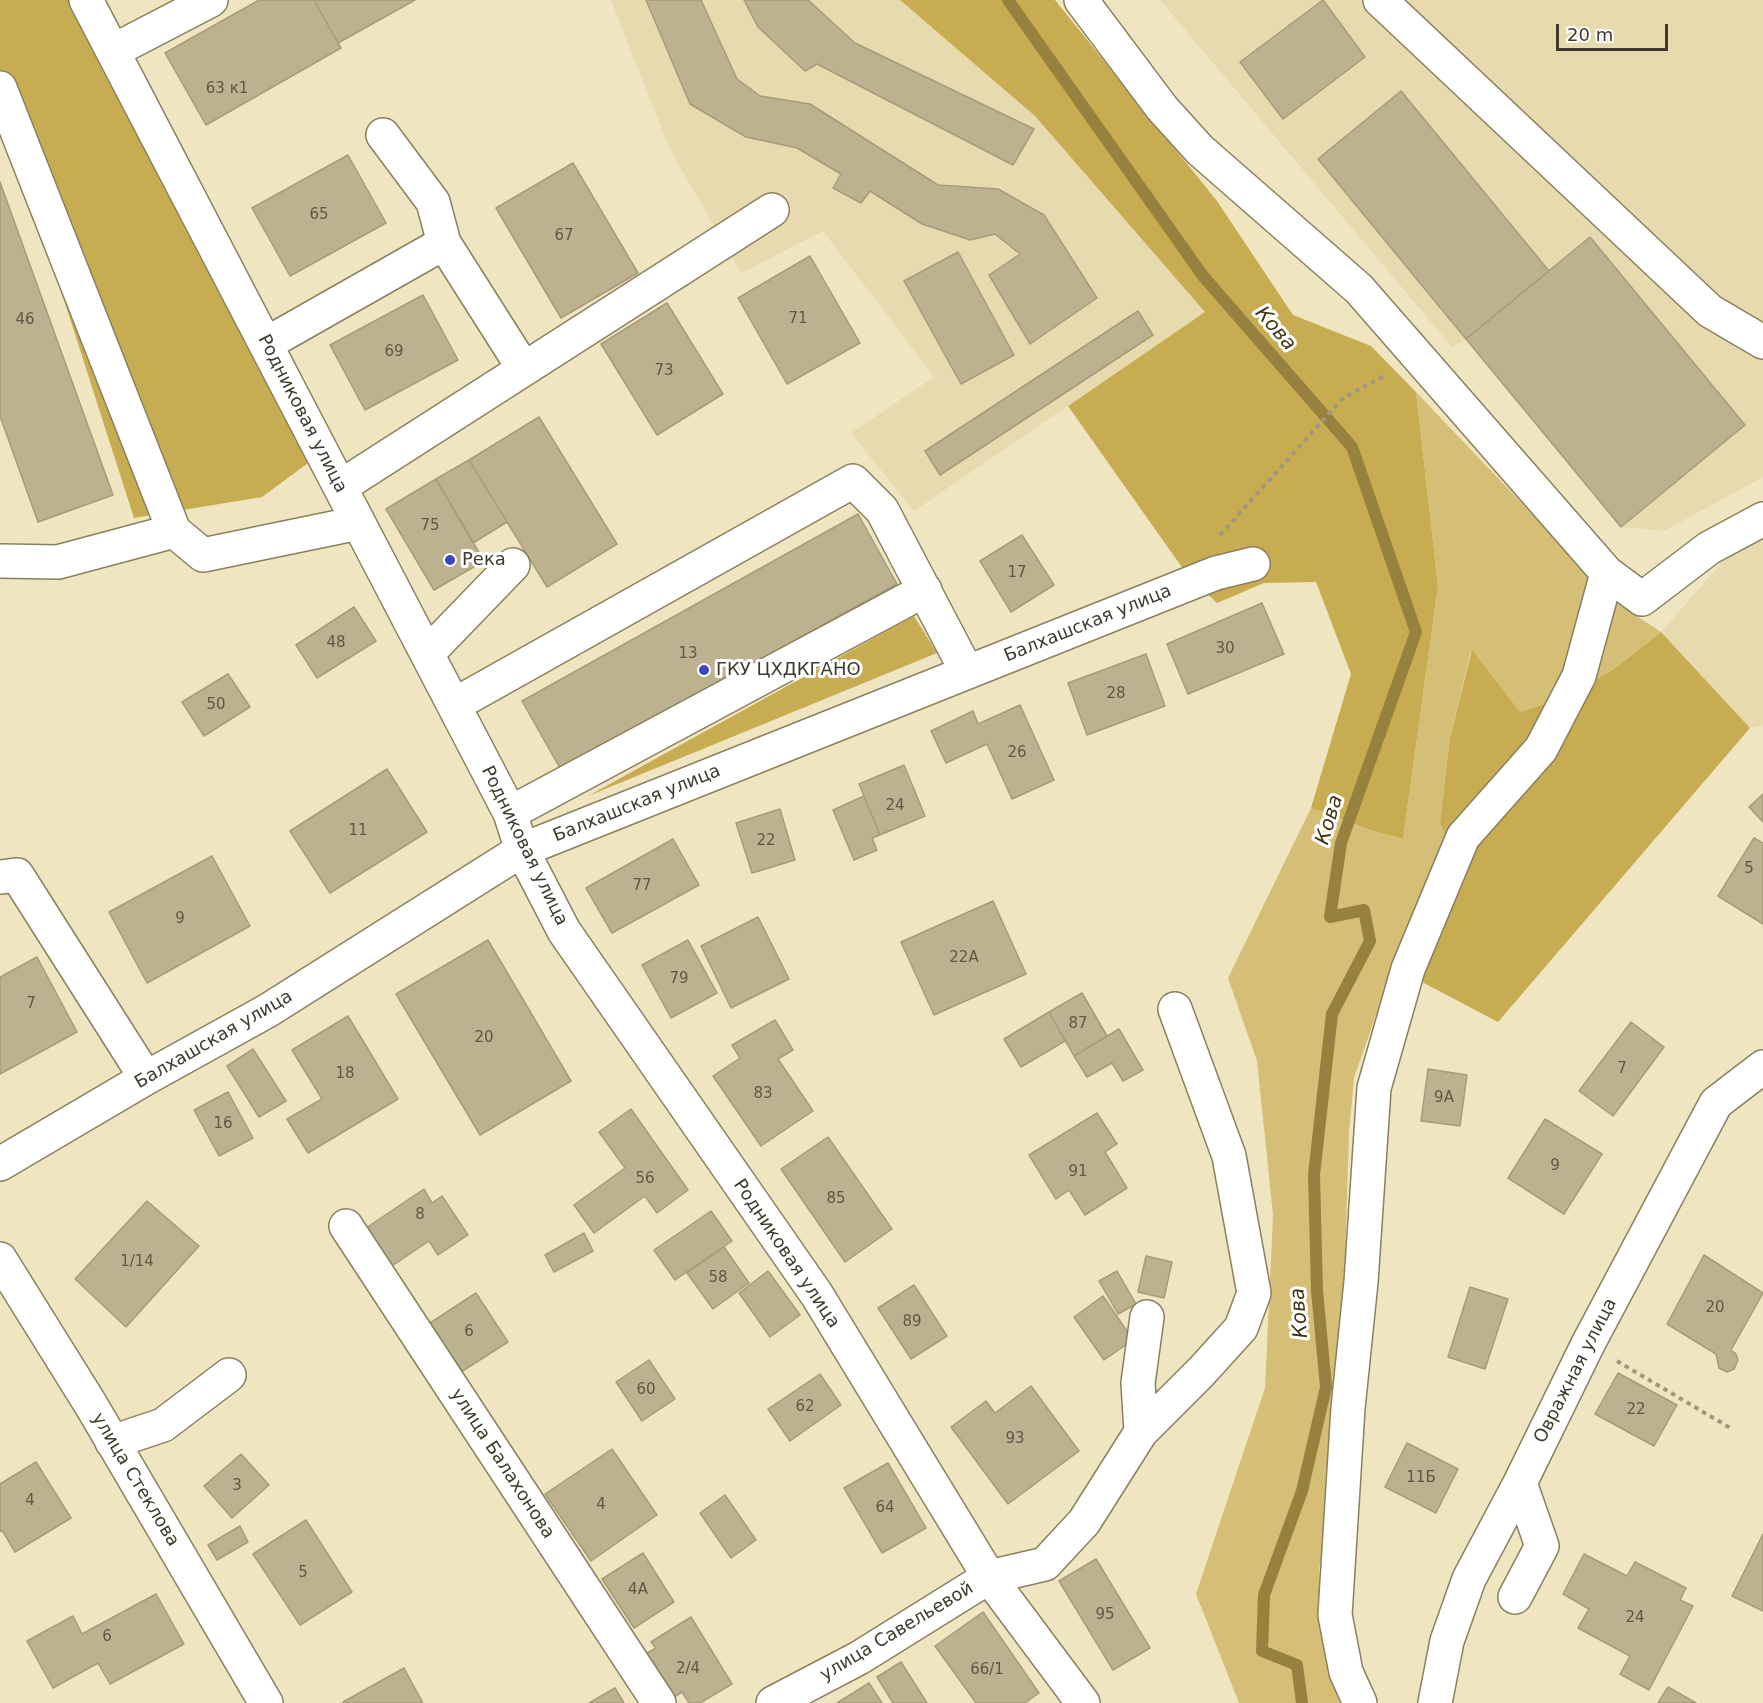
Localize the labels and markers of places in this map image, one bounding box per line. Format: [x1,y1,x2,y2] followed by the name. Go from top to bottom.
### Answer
[462,549,506,571] place label: Река
[443,553,457,567] marker: Река
[716,659,861,681] place label: ГКУ ЦХДКГАНО
[697,663,711,677] marker: ГКУ ЦХДКГАНО

